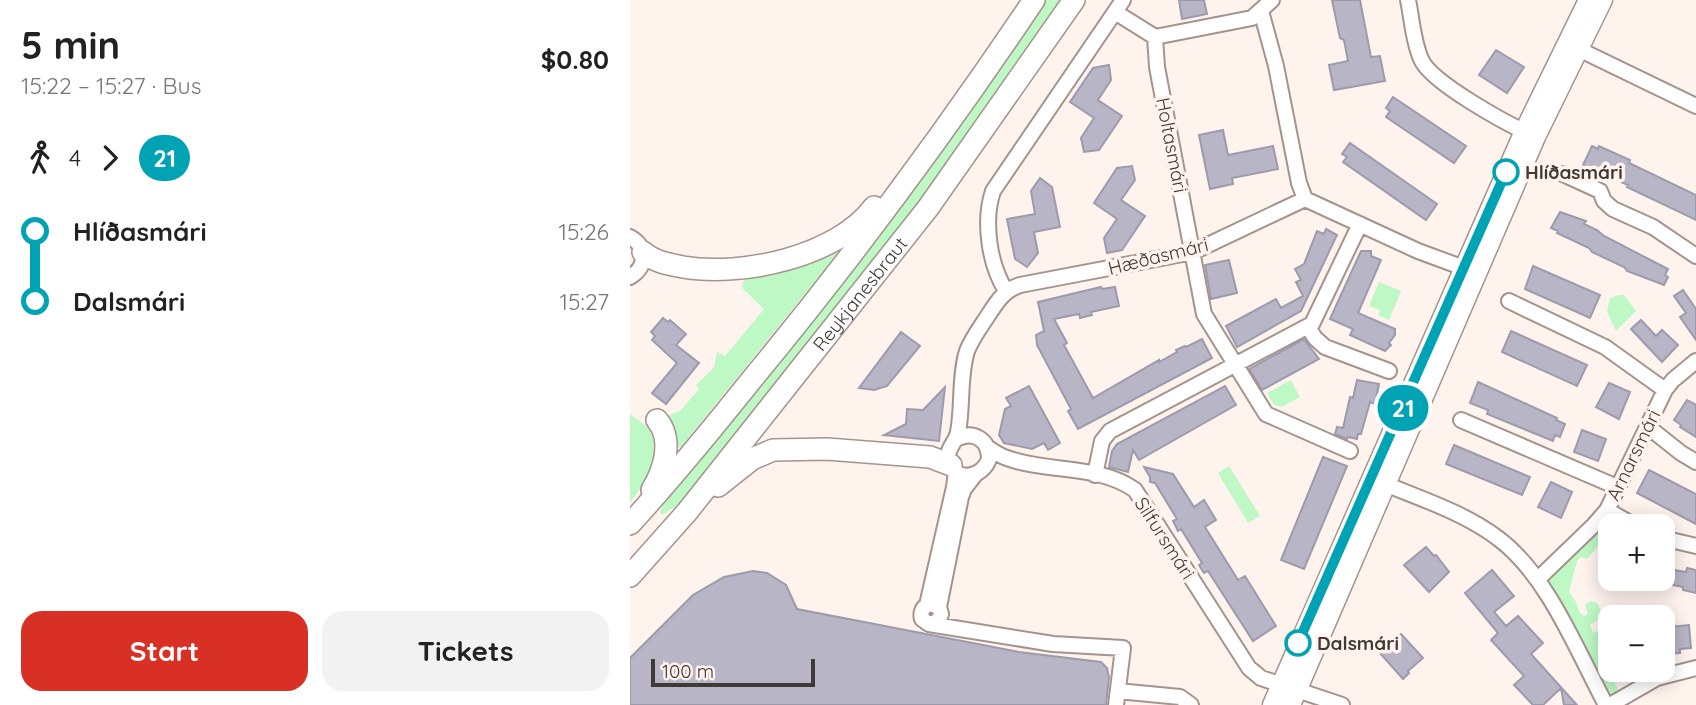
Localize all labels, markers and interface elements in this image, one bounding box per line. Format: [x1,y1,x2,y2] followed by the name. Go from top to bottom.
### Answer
[21,21,120,69] text: 5 min
[541,43,609,76] text: $0.80
[21,71,201,100] text: 15:22 – 15:27 · Bus
[1151,95,1193,195] street label: Holtasmári
[21,139,59,177] icon: walk
[91,139,129,177] icon: forward
[69,143,81,172] text: 4
[153,143,176,173] text: 21
[1493,159,1519,185] marker: Hlíðasmári
[1525,160,1623,184] place label: Hlíðasmári
[73,215,207,248] text: Hlíðasmári
[559,217,609,246] text: 15:26
[807,232,912,356] street label: Reykjanesbraut
[1105,232,1211,280] street label: Hæðasmári
[73,285,185,318] text: Dalsmári
[560,287,609,316] text: 15:27
[1372,385,1434,431] line badge: 21
[1392,393,1415,423] text: 21
[1601,405,1665,505] street label: Arnarsmári
[1130,492,1200,584] street label: Silfursmári
[1598,514,1675,682] map controls
[1598,514,1675,591] button: +
[1598,605,1675,682] button: −
[21,611,308,691] button: Start
[322,611,609,691] button: Tickets
[1285,630,1311,656] marker: Dalsmári
[1317,631,1399,655] place label: Dalsmári
[651,656,816,688] scale bar
[662,659,714,683] text: 100 m

